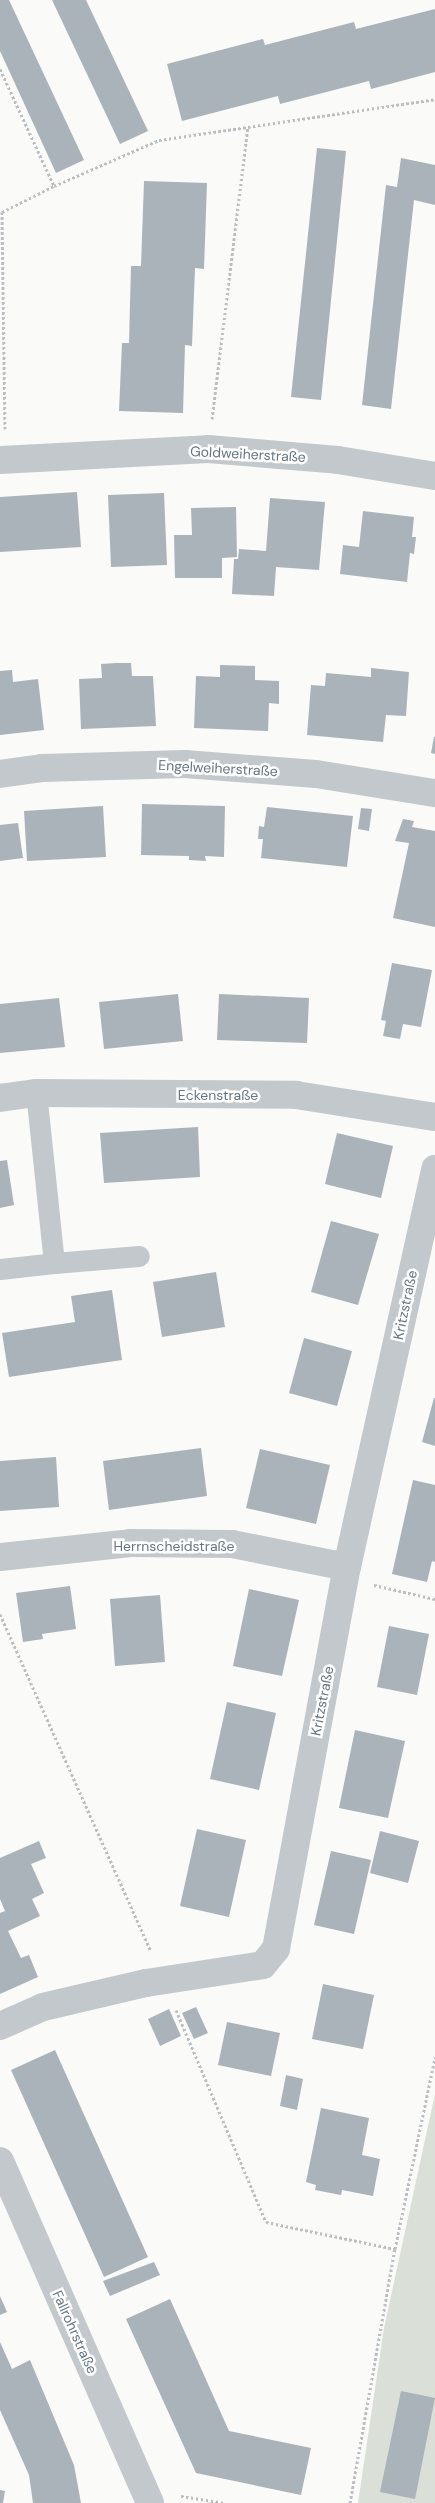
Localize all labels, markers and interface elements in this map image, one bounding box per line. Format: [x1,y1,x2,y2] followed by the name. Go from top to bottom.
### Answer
[190,443,306,465] street label: Goldweiherstraße
[158,756,278,780] street label: Engelweiherstraße
[178,1087,258,1103] street label: Eckenstraße
[389,1269,421,1341] street label: Kritzstraße
[113,1538,235,1554] street label: Herrnscheidstraße
[307,1665,337,1737] street label: Kritzstraße
[49,2288,101,2376] street label: Fallrohrstraße

